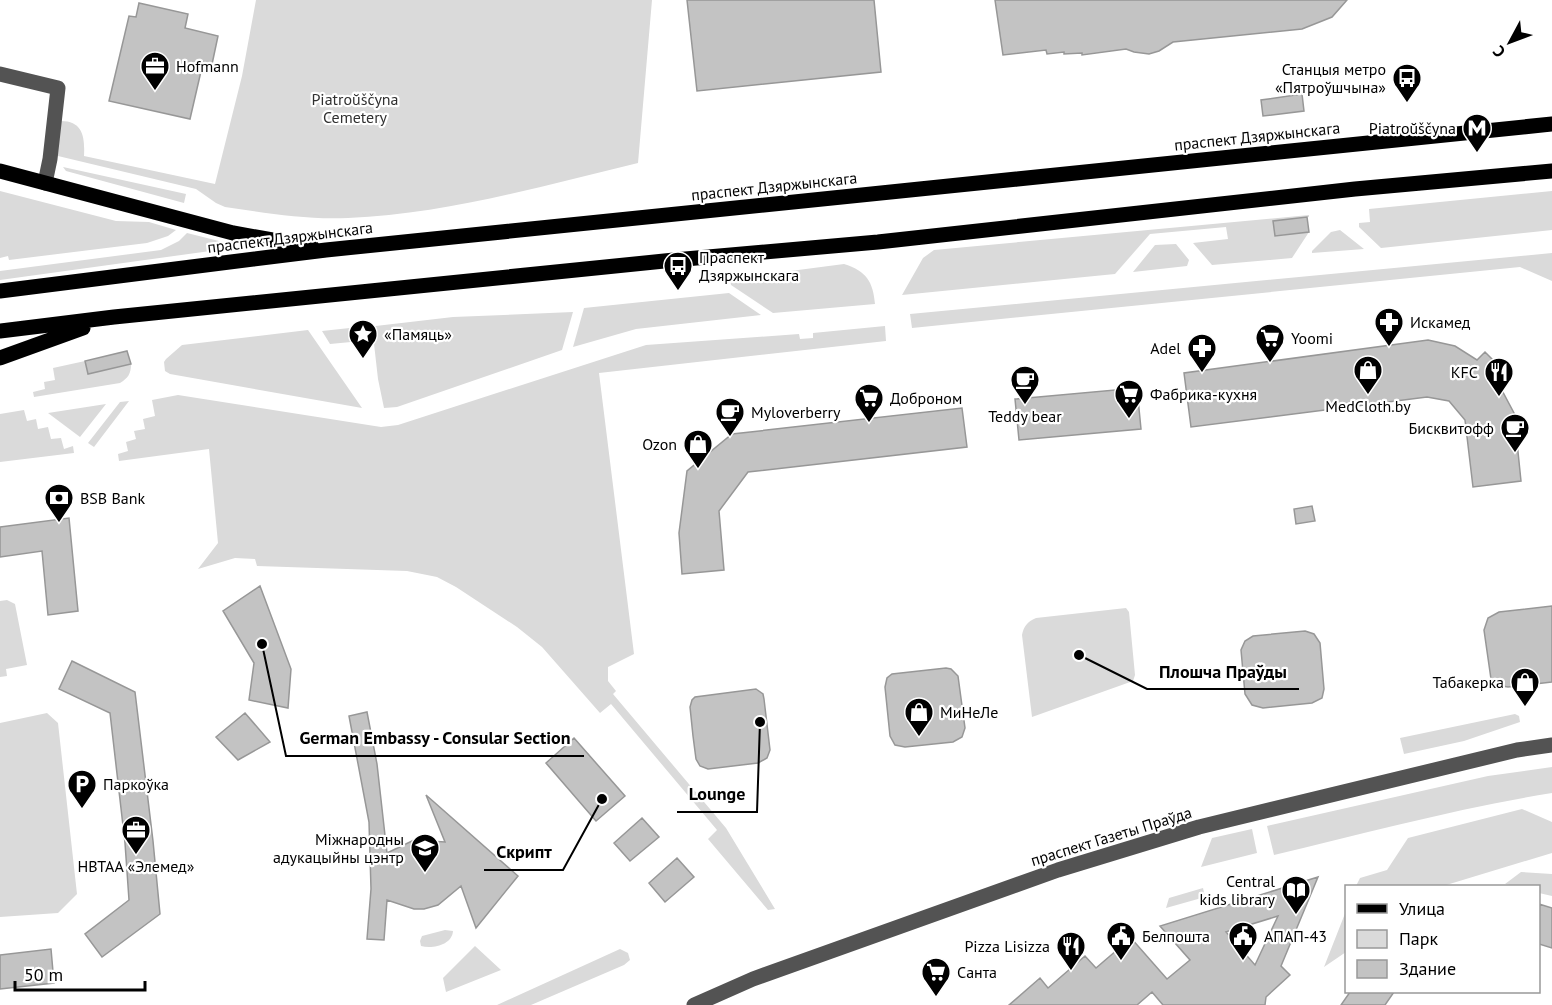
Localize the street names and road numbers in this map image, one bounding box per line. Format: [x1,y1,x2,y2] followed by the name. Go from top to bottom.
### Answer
[1173,117,1341,155] street label: праспект Дзяржынскага
[690,167,858,205] street label: праспект Дзяржынскага
[206,217,374,257] street label: праспект Дзяржынскага
[1028,802,1194,870] street label: праспект Газеты Праўда

